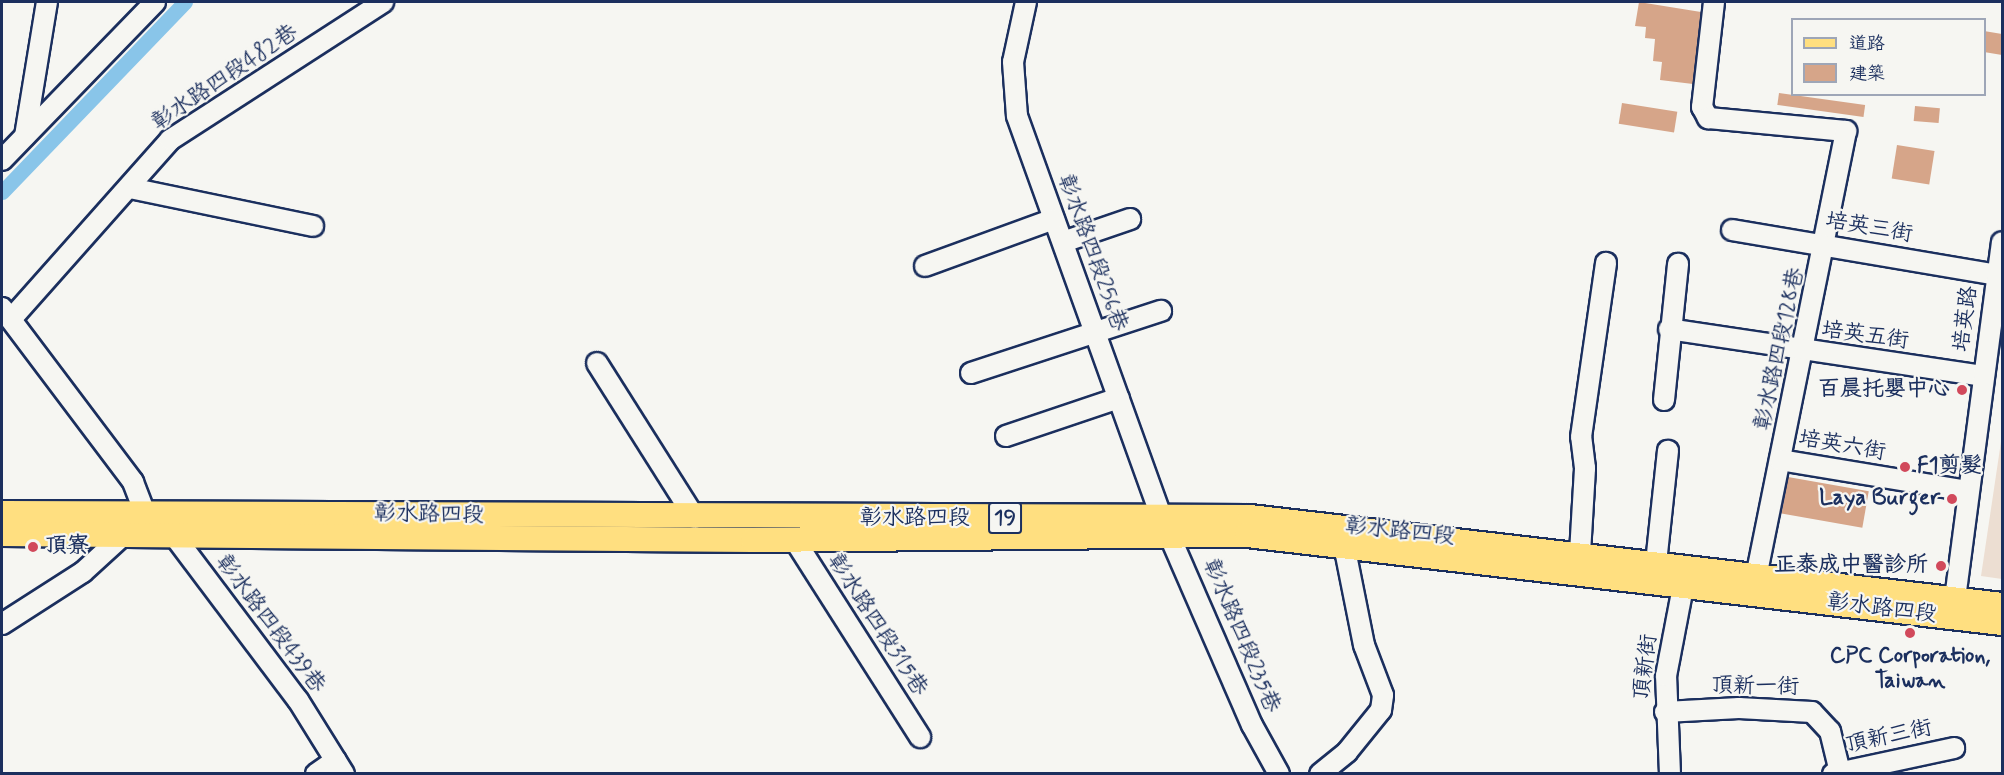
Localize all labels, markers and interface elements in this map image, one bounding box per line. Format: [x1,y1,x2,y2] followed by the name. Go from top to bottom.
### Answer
[1791,18,1986,96] legend
[147,20,303,136] street label: 彰水路四段482巷
[1849,32,1885,56] text: 道路
[1849,62,1885,86] text: 建築
[1051,171,1133,335] street label: 彰水路四段256巷
[1823,207,1915,249] street label: 培英三街
[1750,265,1810,433] street label: 彰水路四段128巷
[1948,284,1984,354] street label: 培英路
[1820,317,1910,355] street label: 培英五街
[1818,377,1950,403] place label: 百晨托嬰中心
[1955,383,1969,397] marker: 百晨托嬰中心
[1796,425,1888,467] street label: 培英六街
[1917,454,1983,480] place label: F1剪髮
[1898,460,1912,474] marker: F1剪髮
[1823,486,1940,512] place label: Laya Burger
[1945,492,1959,506] marker: Laya Burger
[987,500,1023,536] road number: 19
[374,501,484,529] street label: 彰水路四段
[860,506,970,532] street label: 彰水路四段
[1344,513,1456,551] street label: 彰水路四段
[45,534,89,560] place label: 頂寮
[26,540,40,554] marker: 頂寮
[821,549,933,701] street label: 彰水路四段315巷
[210,550,330,698] street label: 彰水路四段439巷
[1774,553,1928,579] place label: 正泰成中醫診所
[1197,555,1285,717] street label: 彰水路四段235巷
[1932,557,1950,575] marker: 正泰成中醫診所
[1826,589,1938,629] street label: 彰水路四段
[1903,626,1917,640] marker: CPC Corporation, Taiwan
[1629,633,1663,701] street label: 頂新街
[1830,643,1990,694] place label: CPC Corporation, Taiwan
[1711,673,1799,701] street label: 頂新一街
[1843,715,1935,759] street label: 頂新三街

